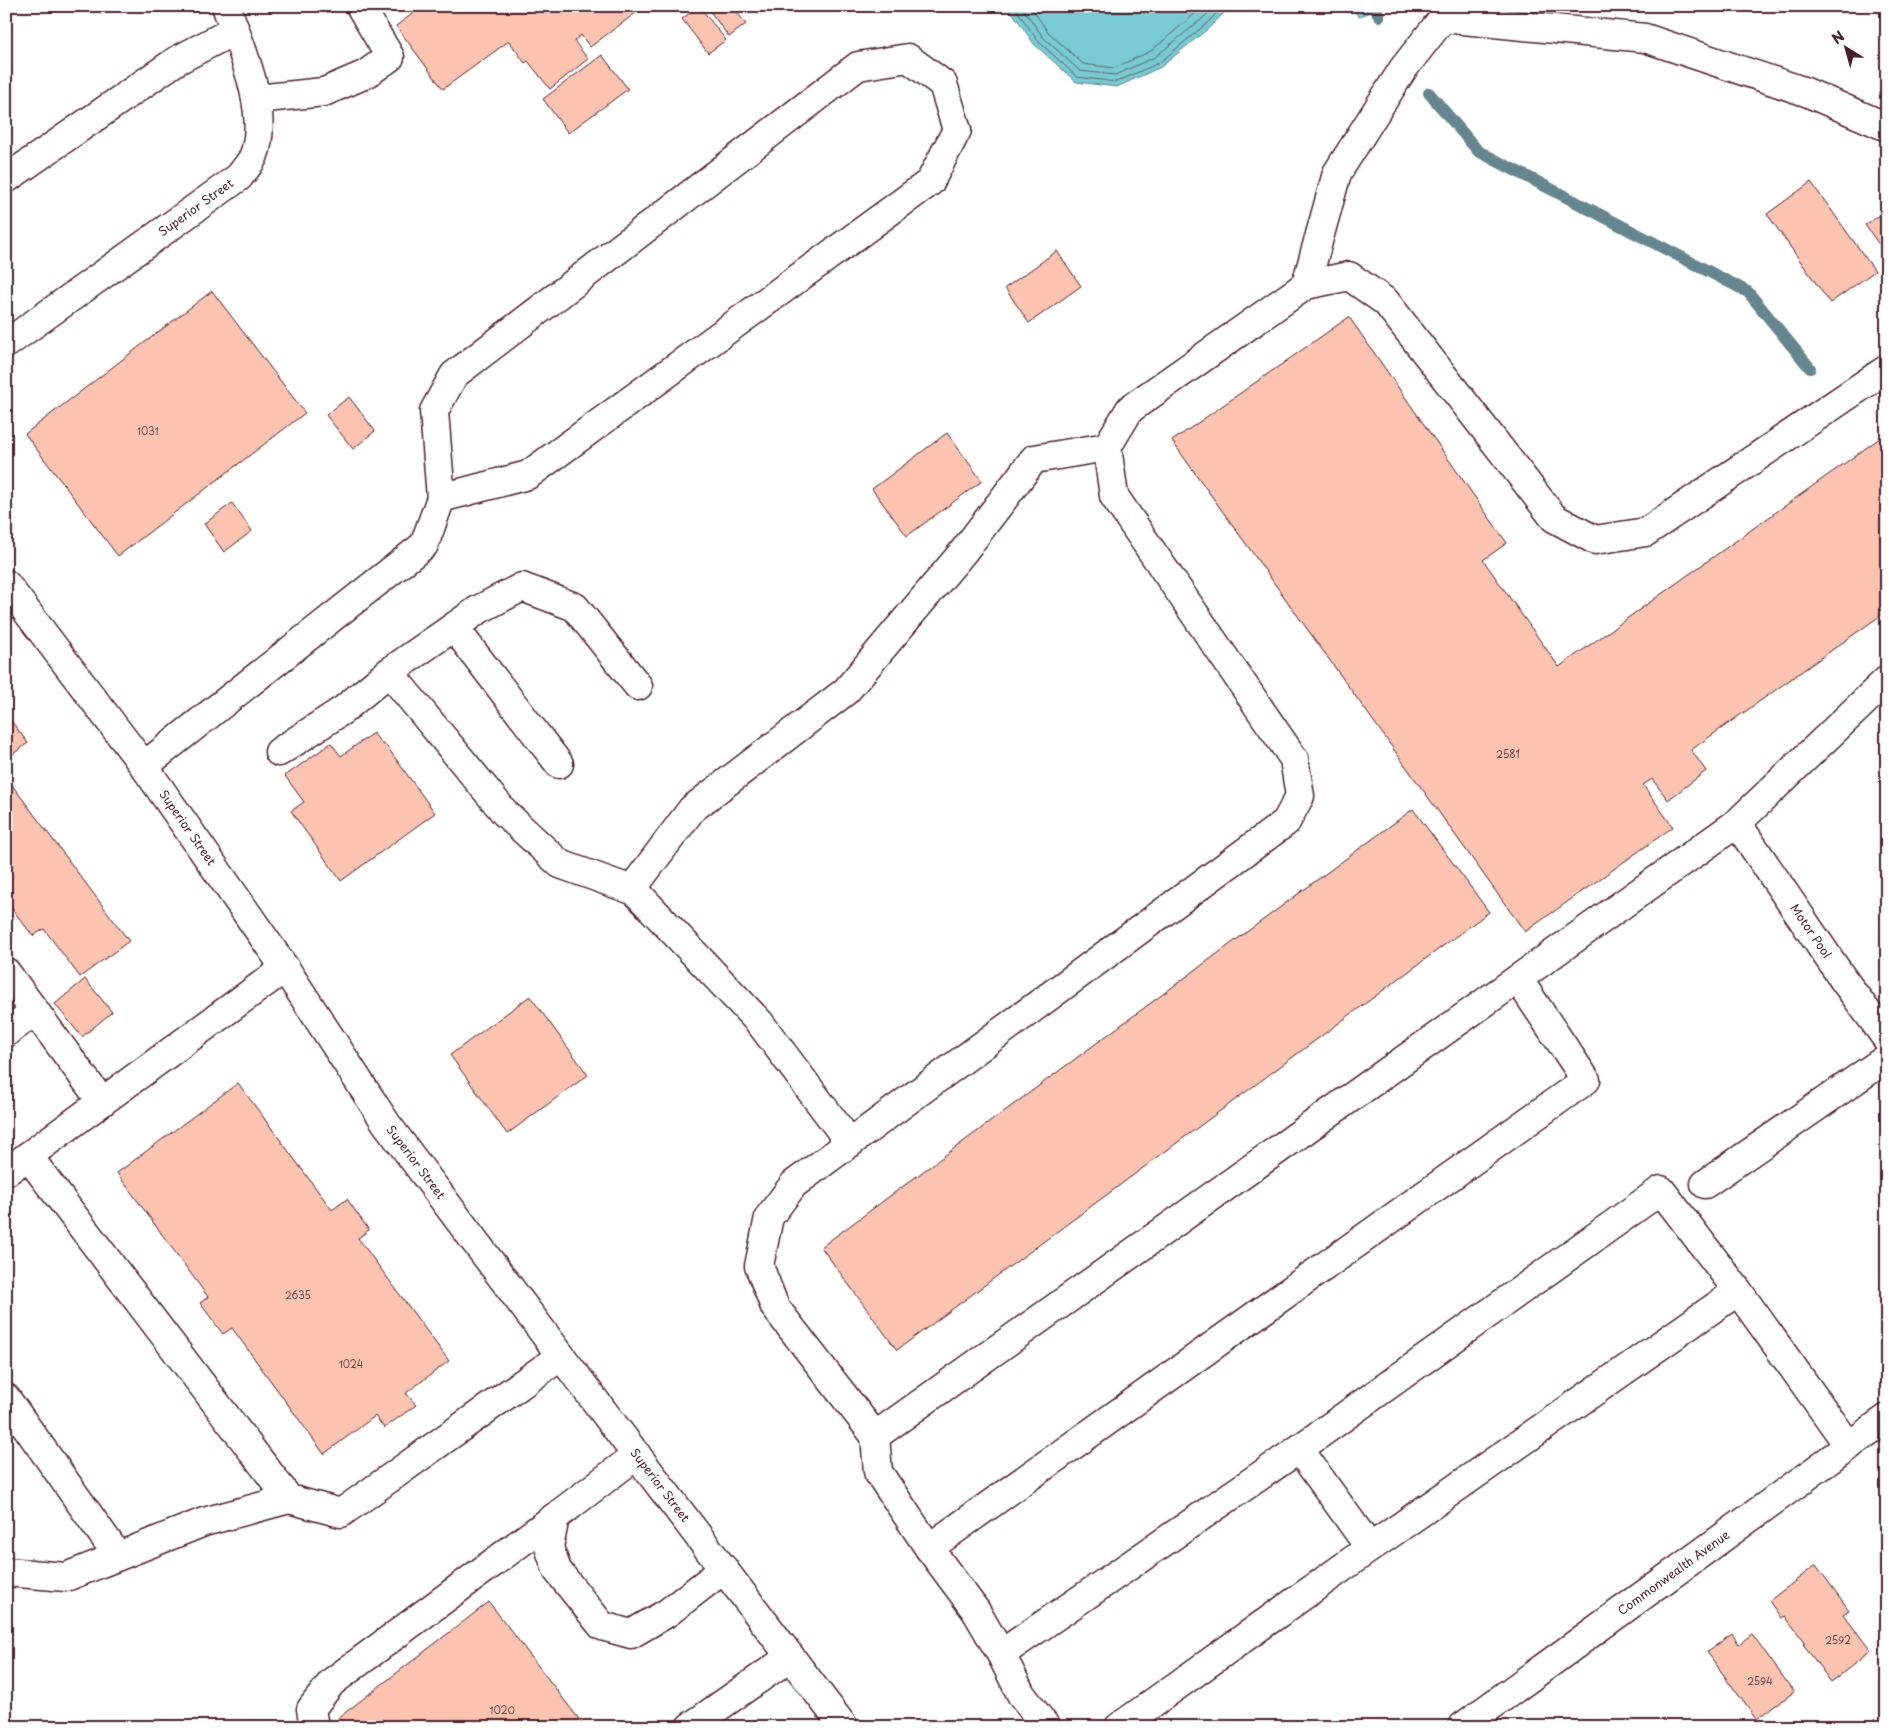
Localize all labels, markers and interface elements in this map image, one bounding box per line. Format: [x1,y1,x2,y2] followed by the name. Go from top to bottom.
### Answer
[1820,22,1870,72] north arrow
[1827,25,1849,49] text: N
[154,174,237,240] street label: Superior Street
[137,423,159,438] house number: 1031
[1496,746,1520,761] house number: 2581
[155,786,221,869] street label: Superior Street
[1787,900,1836,962] street label: Motor Pool
[383,1121,450,1203] street label: Superior Street
[285,1287,311,1302] house number: 2635
[339,1356,364,1371] house number: 1024
[627,1444,695,1526] street label: Superior Street
[1614,1525,1733,1619] street label: Commonwealth Avenue
[1825,1632,1851,1647] house number: 2592
[1747,1673,1773,1688] house number: 2594
[489,1702,515,1717] house number: 1020

